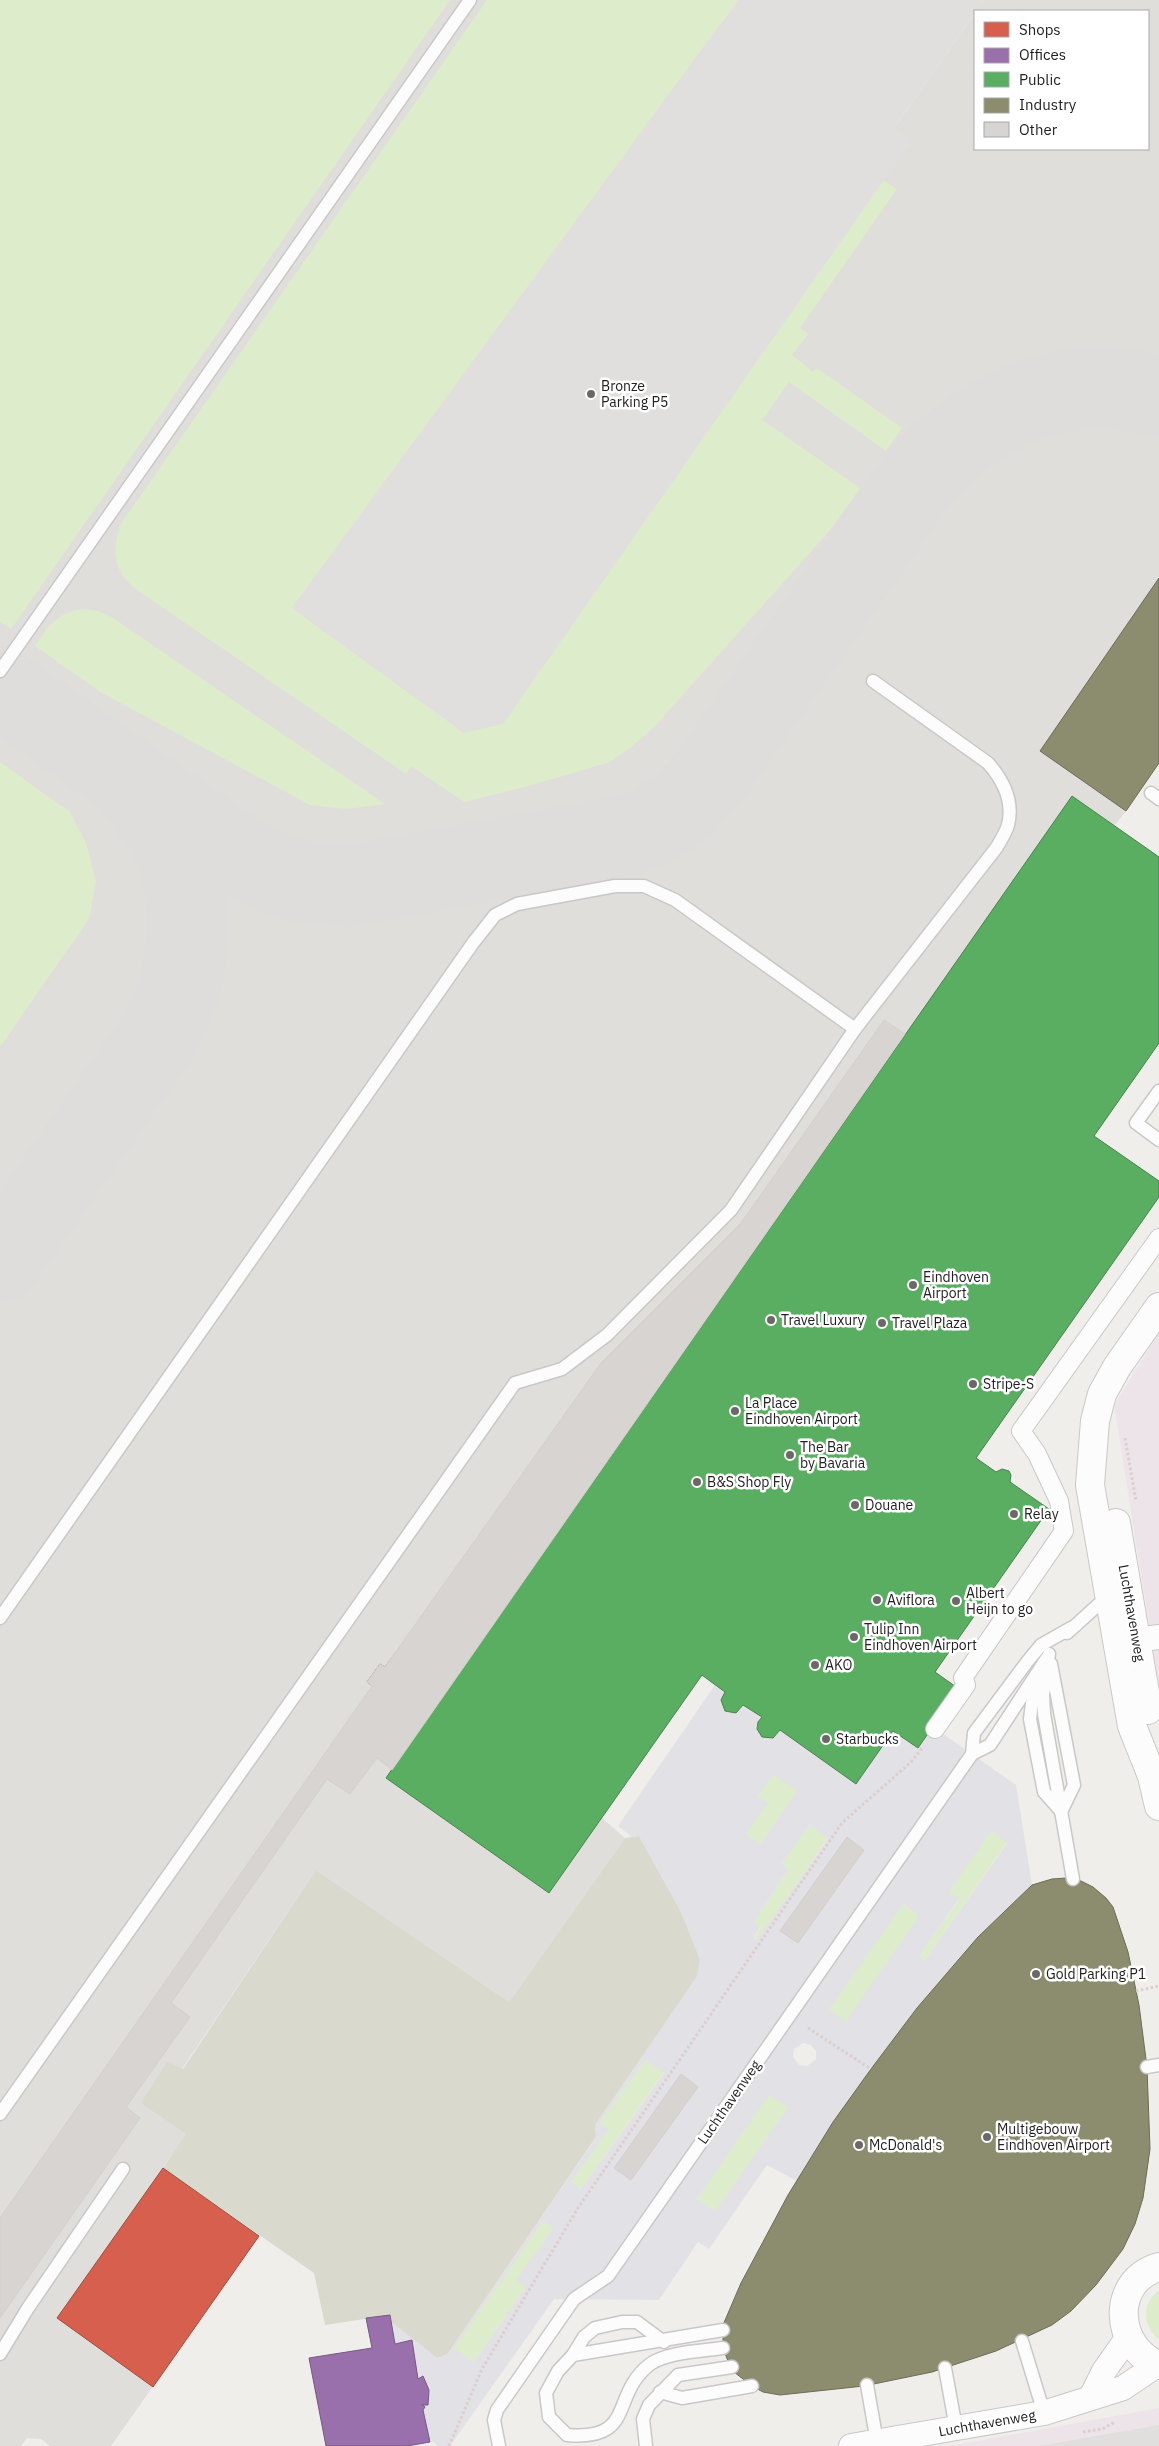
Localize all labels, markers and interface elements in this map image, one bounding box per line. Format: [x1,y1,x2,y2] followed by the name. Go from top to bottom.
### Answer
[974,10,1149,150] legend
[1019,20,1061,39] text: Shops
[1019,45,1066,64] text: Offices
[1019,70,1061,89] text: Public
[1019,95,1077,114] text: Industry
[1019,120,1058,139] text: Other
[601,377,668,411] place label: Bronze Parking P5
[585,388,597,400] marker: Bronze Parking P5
[923,1268,989,1302] place label: Eindhoven Airport
[907,1279,919,1291] marker: Eindhoven Airport
[781,1311,865,1329] place label: Travel Luxury
[765,1314,777,1326] marker: Travel Luxury
[892,1314,968,1332] place label: Travel Plaza
[876,1317,888,1329] marker: Travel Plaza
[983,1375,1034,1393] place label: Stripe-S
[967,1378,979,1390] marker: Stripe-S
[745,1394,858,1428] place label: La Place Eindhoven Airport
[729,1405,741,1417] marker: La Place Eindhoven Airport
[800,1438,866,1472] place label: The Bar by Bavaria
[784,1449,796,1461] marker: The Bar by Bavaria
[707,1473,791,1491] place label: B&S Shop Fly
[691,1476,703,1488] marker: B&S Shop Fly
[865,1496,914,1514] place label: Douane
[849,1499,861,1511] marker: Douane
[1024,1505,1059,1523] place label: Relay
[1008,1508,1020,1520] marker: Relay
[1115,1563,1149,1663] street label: Luchthavenweg
[966,1584,1033,1618] place label: Albert Heijn to go
[887,1591,935,1609] place label: Aviflora
[871,1594,883,1606] marker: Aviflora
[950,1595,962,1607] marker: Albert Heijn to go
[864,1620,977,1654] place label: Tulip Inn Eindhoven Airport
[848,1631,860,1643] marker: Tulip Inn Eindhoven Airport
[825,1656,852,1674] place label: AKO
[809,1659,821,1671] marker: AKO
[836,1730,899,1748] place label: Starbucks
[820,1733,832,1745] marker: Starbucks
[1046,1965,1146,1983] place label: Gold Parking P1
[1030,1968,1042,1980] marker: Gold Parking P1
[693,2056,765,2147] street label: Luchthavenweg
[997,2120,1110,2154] place label: Multigebouw Eindhoven Airport
[981,2131,993,2143] marker: Multigebouw Eindhoven Airport
[869,2136,942,2154] place label: McDonald's
[853,2139,865,2151] marker: McDonald's
[937,2406,1037,2440] street label: Luchthavenweg

